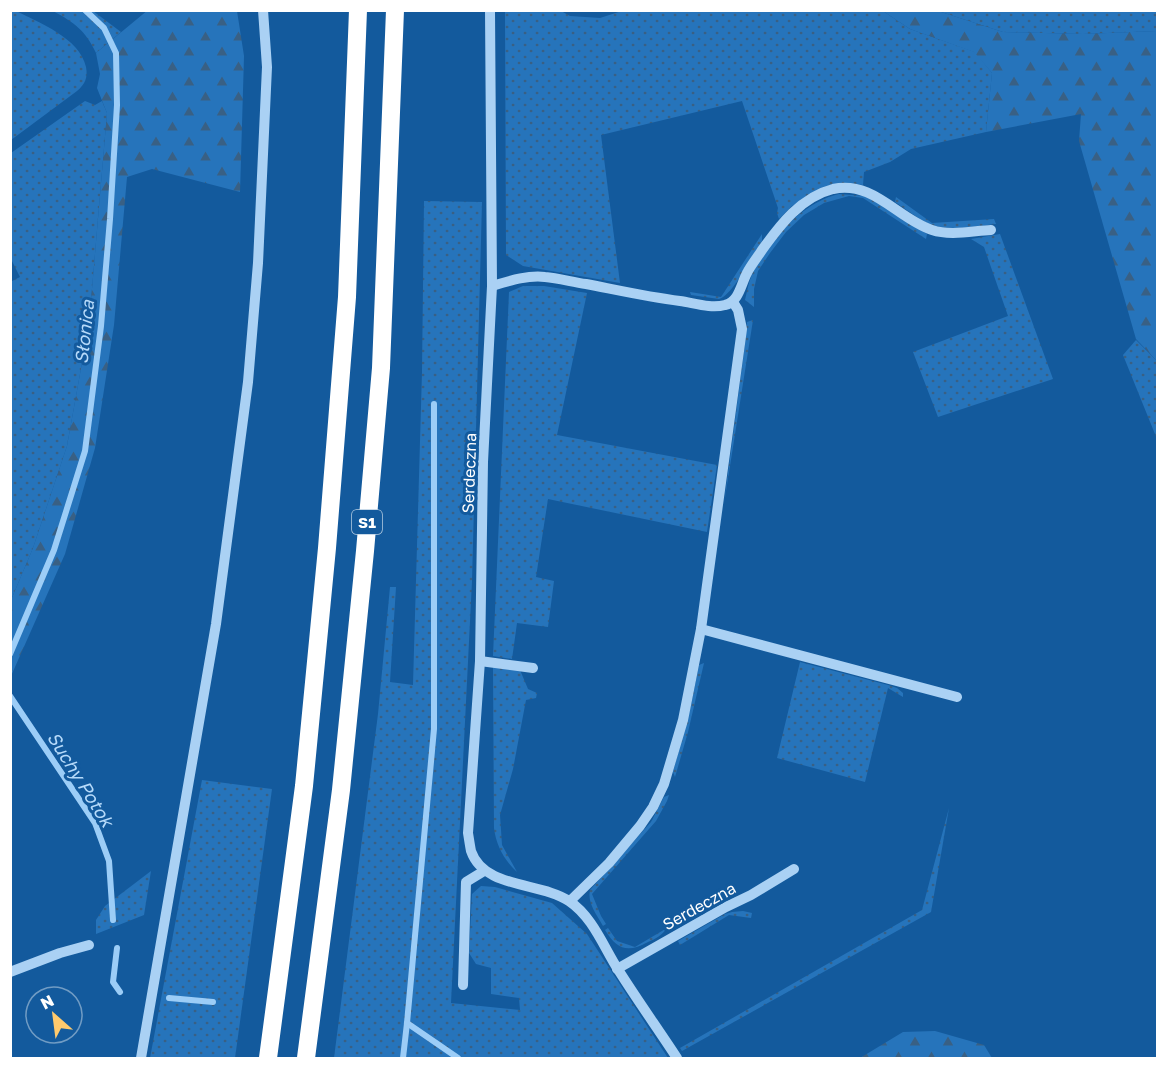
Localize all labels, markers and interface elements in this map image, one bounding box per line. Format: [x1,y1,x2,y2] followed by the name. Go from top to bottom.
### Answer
[70,298,98,365] water label: Słonica
[458,432,480,514] street label: Serdeczna
[352,510,382,534] road number: S1
[43,727,120,832] water label: Suchy Potok
[659,878,739,934] street label: Serdeczna
[24,985,84,1045] north arrow
[37,990,57,1013] text: N

